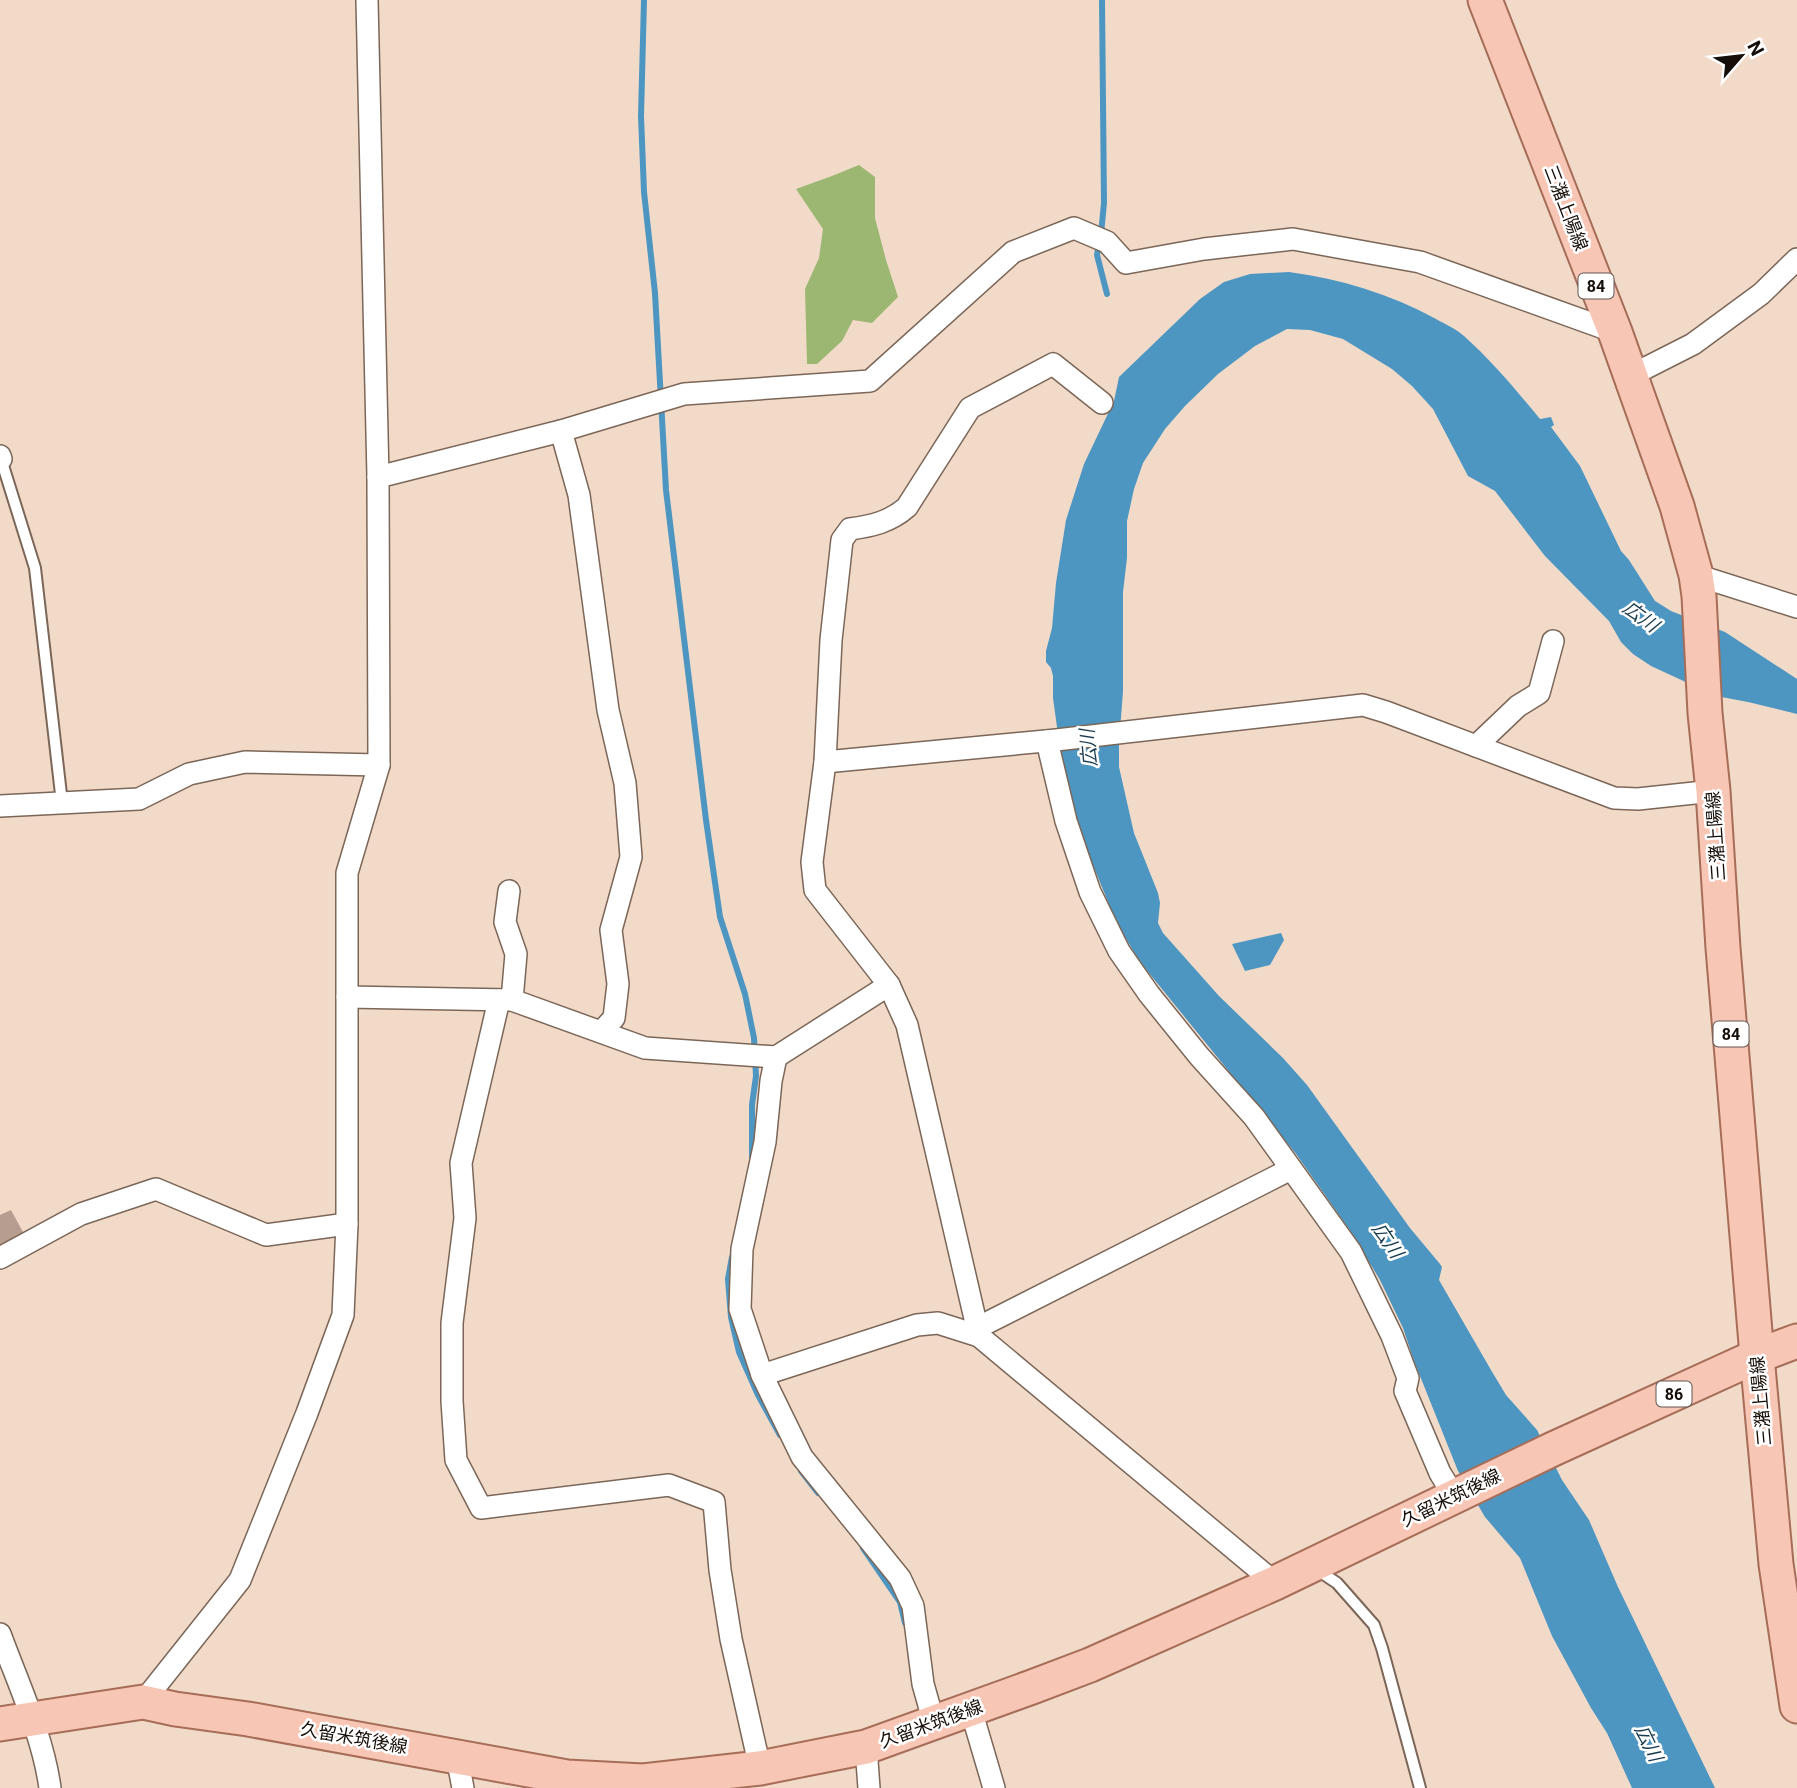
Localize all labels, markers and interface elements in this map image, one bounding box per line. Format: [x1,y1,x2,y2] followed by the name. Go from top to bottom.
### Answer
[1706,21,1776,91] north arrow
[1742,37,1769,60] text: N
[1541,162,1592,254] street label: 三潴上陽線
[1578,274,1614,298] road number: 84
[1619,596,1664,638] water label: 広川
[1075,726,1102,768] water label: 広川
[1702,790,1729,882] street label: 三潴上陽線
[1714,1022,1748,1046] road number: 84
[1367,1218,1409,1264] water label: 広川
[1746,1355,1775,1447] street label: 三潴上陽線
[1656,1382,1692,1406] road number: 86
[1398,1464,1504,1531] street label: 久留米筑後線
[876,1695,985,1752] street label: 久留米筑後線
[299,1718,409,1757] street label: 久留米筑後線
[1630,1721,1668,1767] water label: 広川

